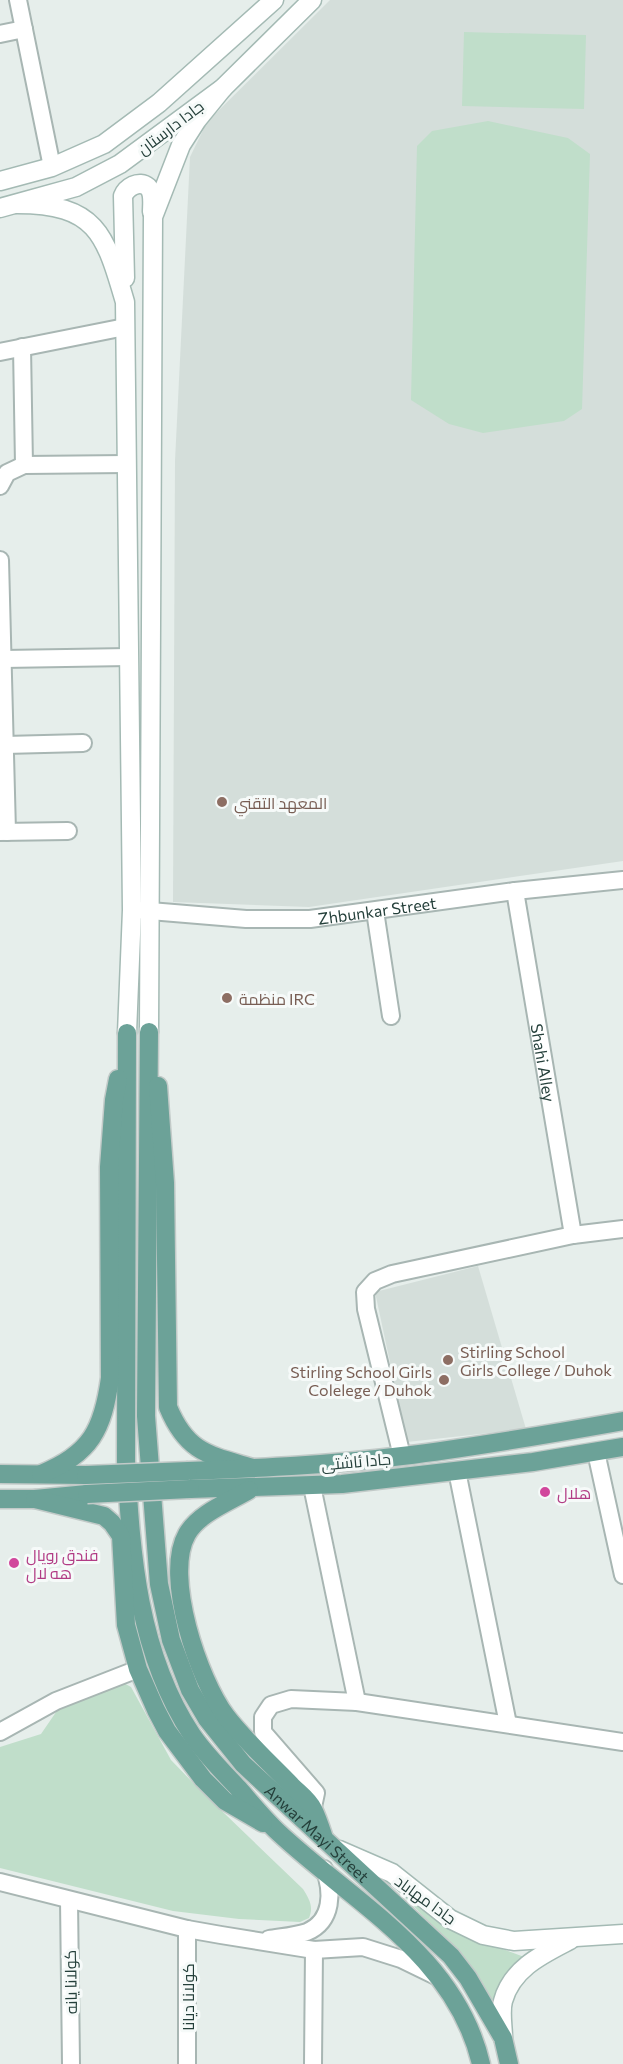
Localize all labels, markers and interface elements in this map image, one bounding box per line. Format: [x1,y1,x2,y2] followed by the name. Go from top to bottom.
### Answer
[133,96,208,160] street label: جادا دارستان
[234,793,327,817] place label: المعهد التقني
[215,795,229,809] marker: المعهد التقني
[317,892,438,927] street label: Zhbunkar Street
[239,989,315,1008] place label: منظمة IRC
[220,991,234,1005] marker: منظمة IRC
[528,1022,560,1103] street label: Shahi Alley
[460,1342,612,1379] place label: Stirling School Girls College / Duhok
[441,1353,455,1367] marker: Stirling School Girls College / Duhok
[290,1362,432,1399] place label: Stirling School Girls Colelege / Duhok
[437,1373,451,1387] marker: Stirling School Girls Colelege / Duhok
[320,1448,392,1475] street label: جادا ئاشتی
[557,1483,591,1504] place label: هلال
[538,1485,552,1499] marker: هلال
[26,1545,98,1584] place label: فندق رويال هه لال
[7,1556,21,1570] marker: فندق رويال هه لال
[262,1780,374,1886] street label: Anwar Mayi Street
[391,1870,460,1929] street label: جادا مهاباد
[60,1950,81,2014] street label: کولانا یانه
[178,1963,198,2031] street label: کولانا دیانا

